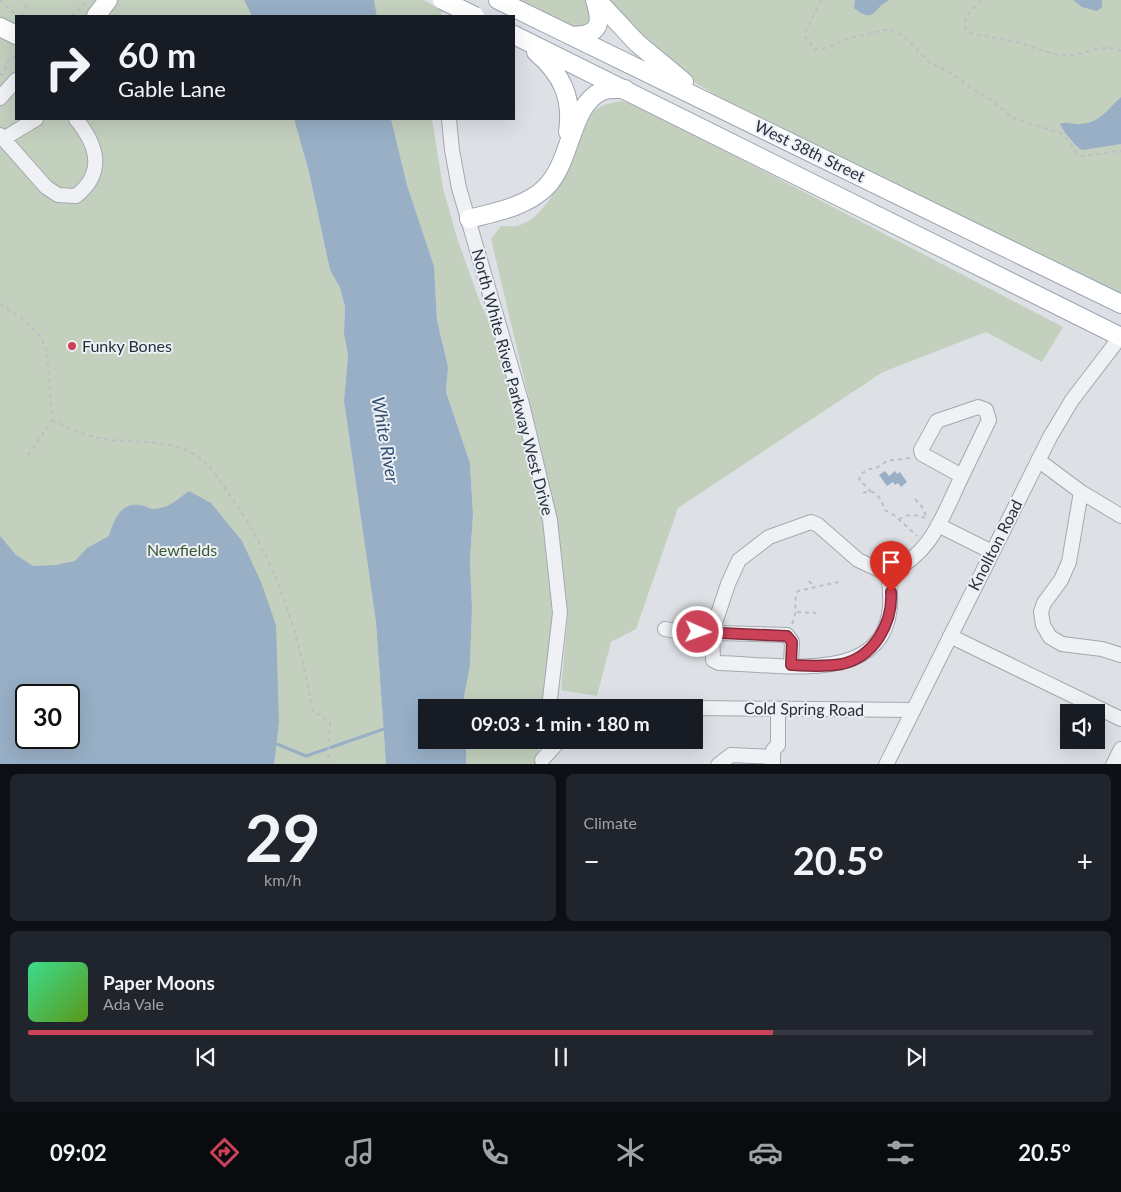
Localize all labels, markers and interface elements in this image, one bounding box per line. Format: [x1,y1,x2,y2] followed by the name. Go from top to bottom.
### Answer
[118,33,196,75] text: 60 m
[35,35,100,100] icon: right
[118,75,226,102] text: Gable Lane
[752,116,869,186] street label: West 38th Street
[469,247,558,517] street label: North White River Parkway West Drive
[82,336,172,355] place label: Funky Bones
[66,340,78,352] marker: Funky Bones
[368,395,405,486] water label: White River
[964,496,1026,593] street label: Knollton Road
[147,540,217,559] park label: Newfields
[870,541,912,592] pin
[877,548,905,576] icon: arrive
[671,605,723,657] position arrow
[15,684,80,749] speed limit sign: 30
[744,698,864,719] street label: Cold Spring Road
[1060,704,1105,749] map controls
[1060,704,1105,749] button: sound
[471,712,650,735] text: 09:03 · 1 min · 180 m
[245,798,320,876] text: 29
[584,813,637,832] text: Climate
[793,837,884,883] text: 20.5°
[584,844,600,878] text: −
[1077,844,1093,878] text: +
[264,870,301,889] text: km/h
[103,971,215,994] text: Paper Moons
[103,994,164,1013] text: Ada Vale
[192,1043,220,1071] icon: previous
[547,1043,575,1071] icon: pause
[902,1043,930,1071] icon: next
[207,1135,242,1170] icon: directions
[342,1135,377,1170] icon: music
[477,1135,512,1170] icon: phone
[613,1135,648,1170] icon: climate
[748,1135,783,1170] icon: car
[883,1135,918,1170] icon: filters
[50,1139,107,1166] text: 09:02
[1018,1139,1071,1166] text: 20.5°

